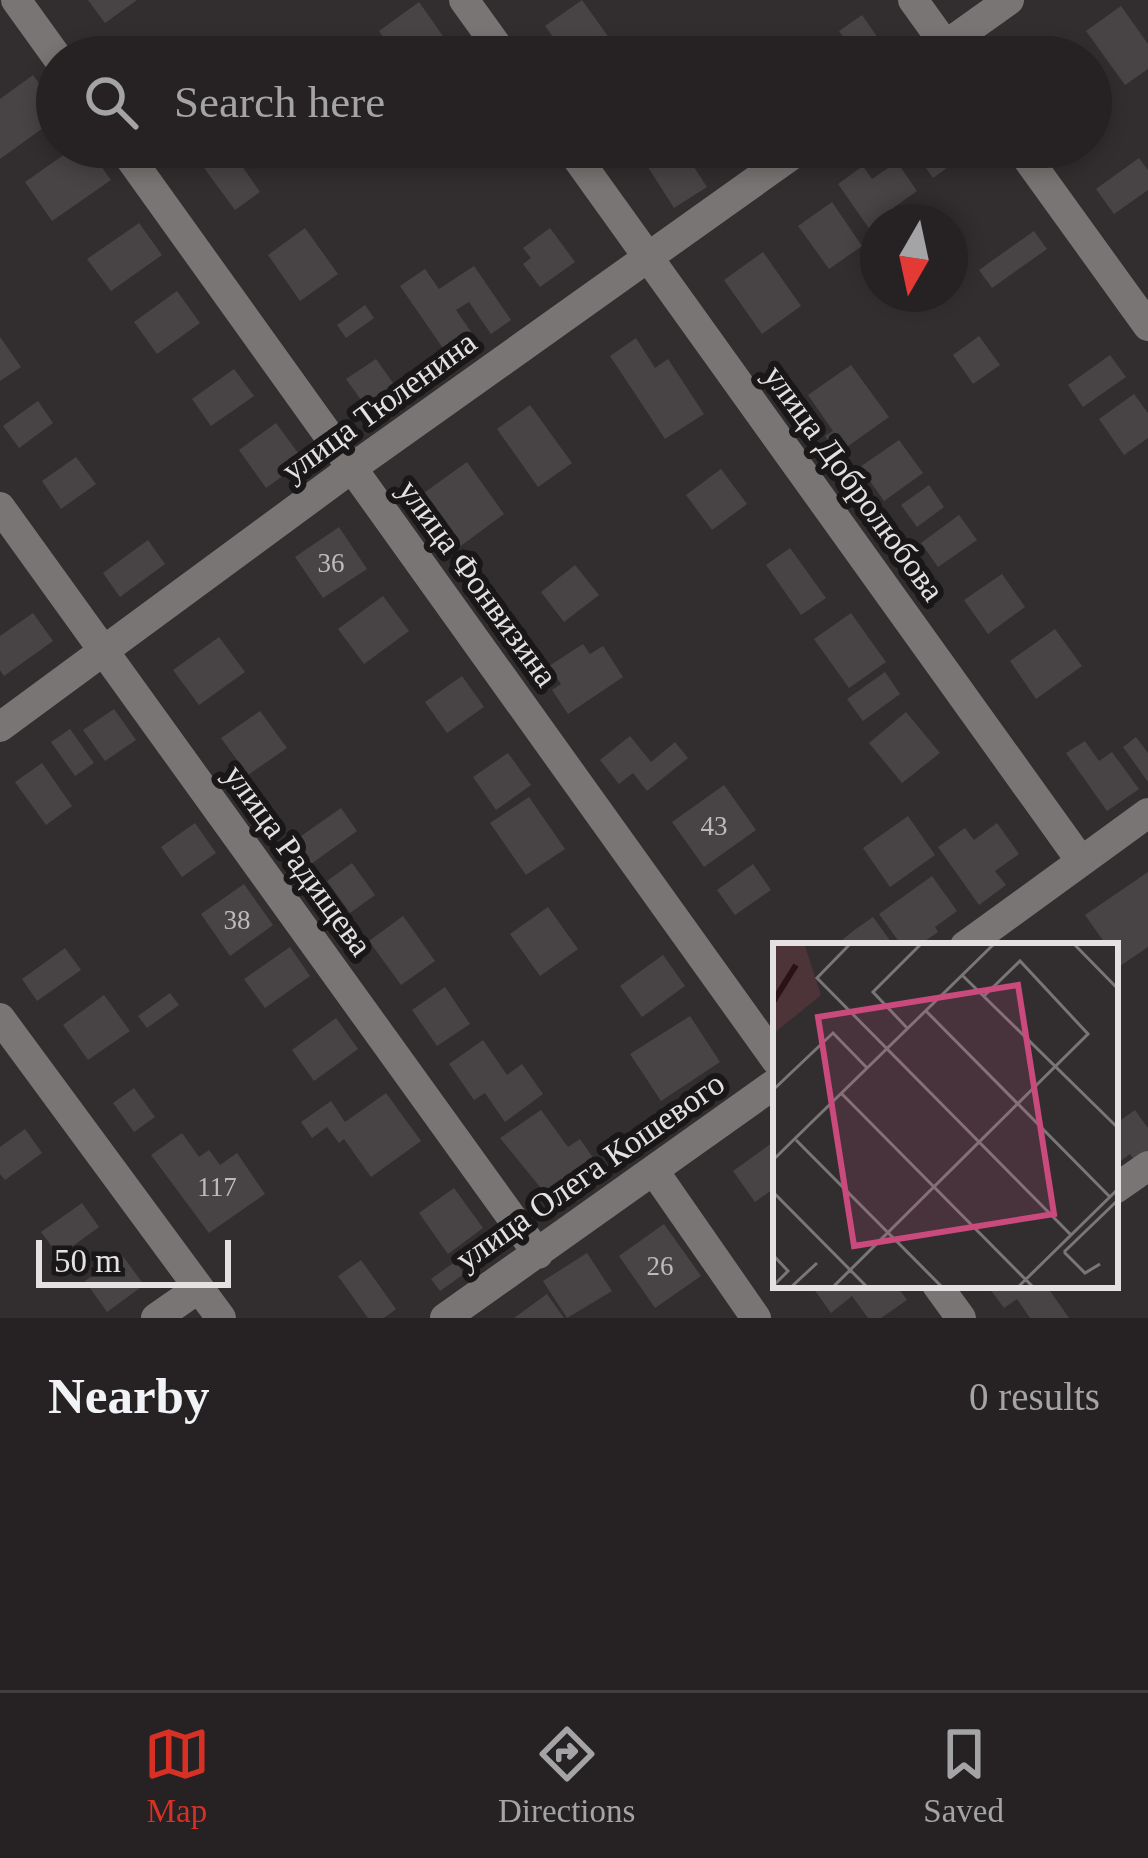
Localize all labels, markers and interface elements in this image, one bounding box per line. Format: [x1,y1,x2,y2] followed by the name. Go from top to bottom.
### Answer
[36,36,1112,168] search box
[78,69,144,135] icon: search
[174,77,385,127] text: Search here
[860,204,968,312] north arrow
[275,323,483,488] street label: улица Тюленина
[756,358,952,608] street label: улица Добролюбова
[391,473,565,693] street label: улица Фонвизина
[318,548,345,578] house number: 36
[217,758,379,963] street label: улица Радищева
[701,811,728,841] house number: 43
[224,905,251,935] house number: 38
[773,943,1118,1288] inset map
[449,1065,731,1277] street label: улица Олега Кошевого
[197,1172,237,1202] house number: 117
[36,1234,231,1287] scale bar
[54,1243,121,1279] text: 50 m
[647,1251,674,1281] house number: 26
[48,1368,209,1424] text: Nearby
[969,1375,1100,1418] text: 0 results
[144,1721,210,1830] tab: Map
[498,1721,635,1830] tab: Directions
[923,1721,1004,1830] tab: Saved

